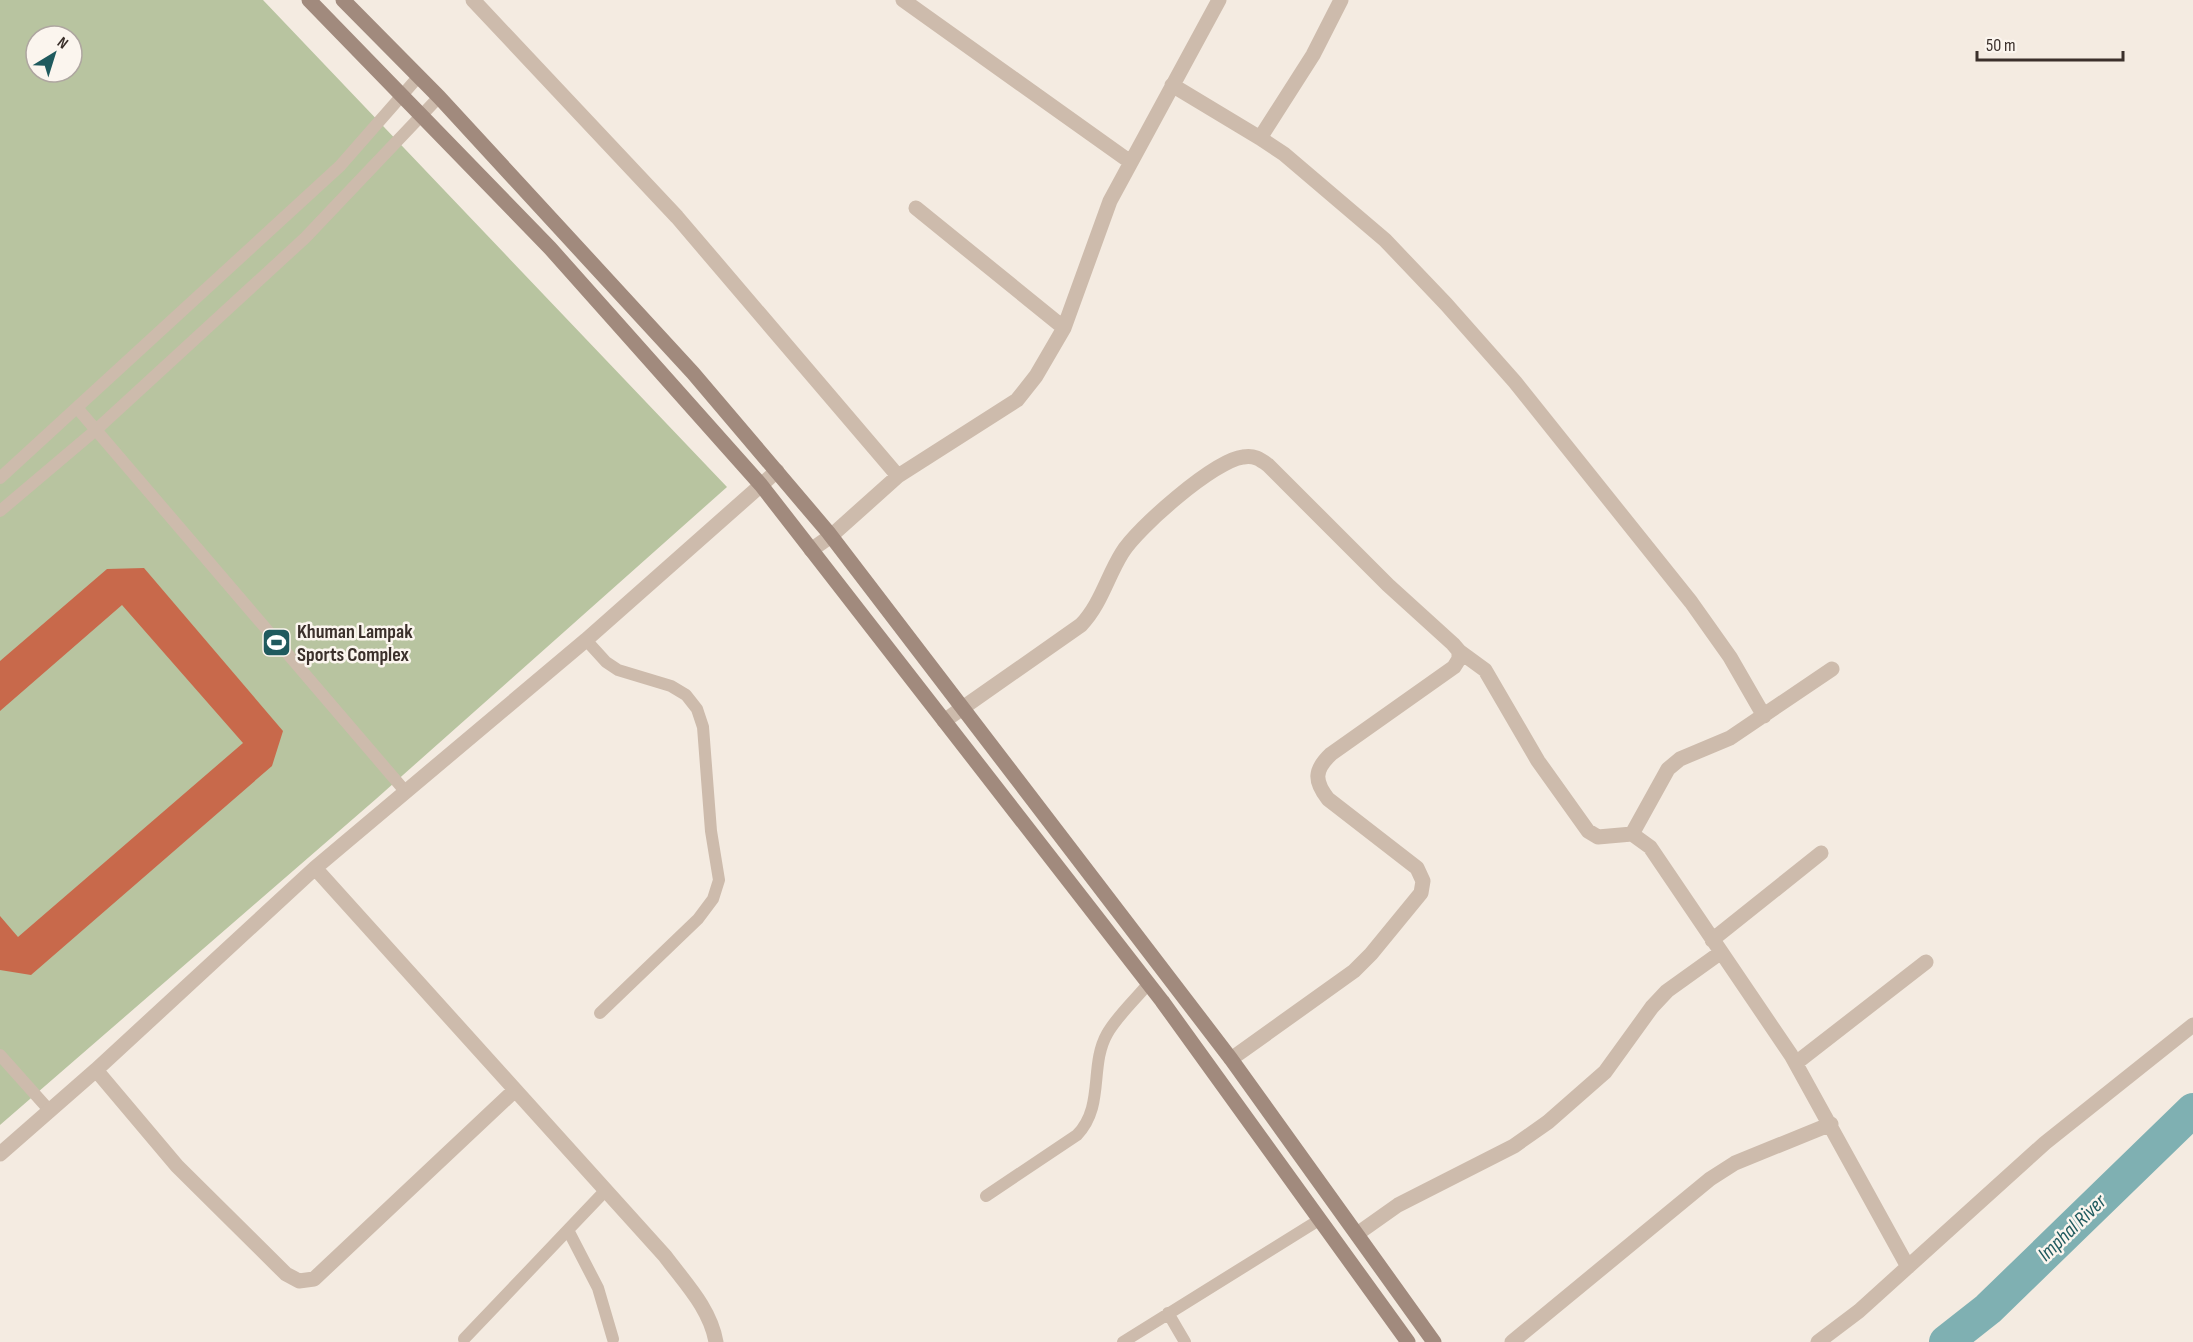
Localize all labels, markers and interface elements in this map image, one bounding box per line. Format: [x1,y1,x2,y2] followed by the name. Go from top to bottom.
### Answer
[24,24,84,84] north arrow
[1977,24,2122,62] scale bar
[53,33,72,53] text: N
[1986,35,2016,56] text: 50 m
[297,620,413,667] place label: Khuman Lampak Sports Complex
[260,627,292,659] sports icon: Khuman Lampak Sports Complex
[2033,1189,2112,1267] water label: Imphal River

